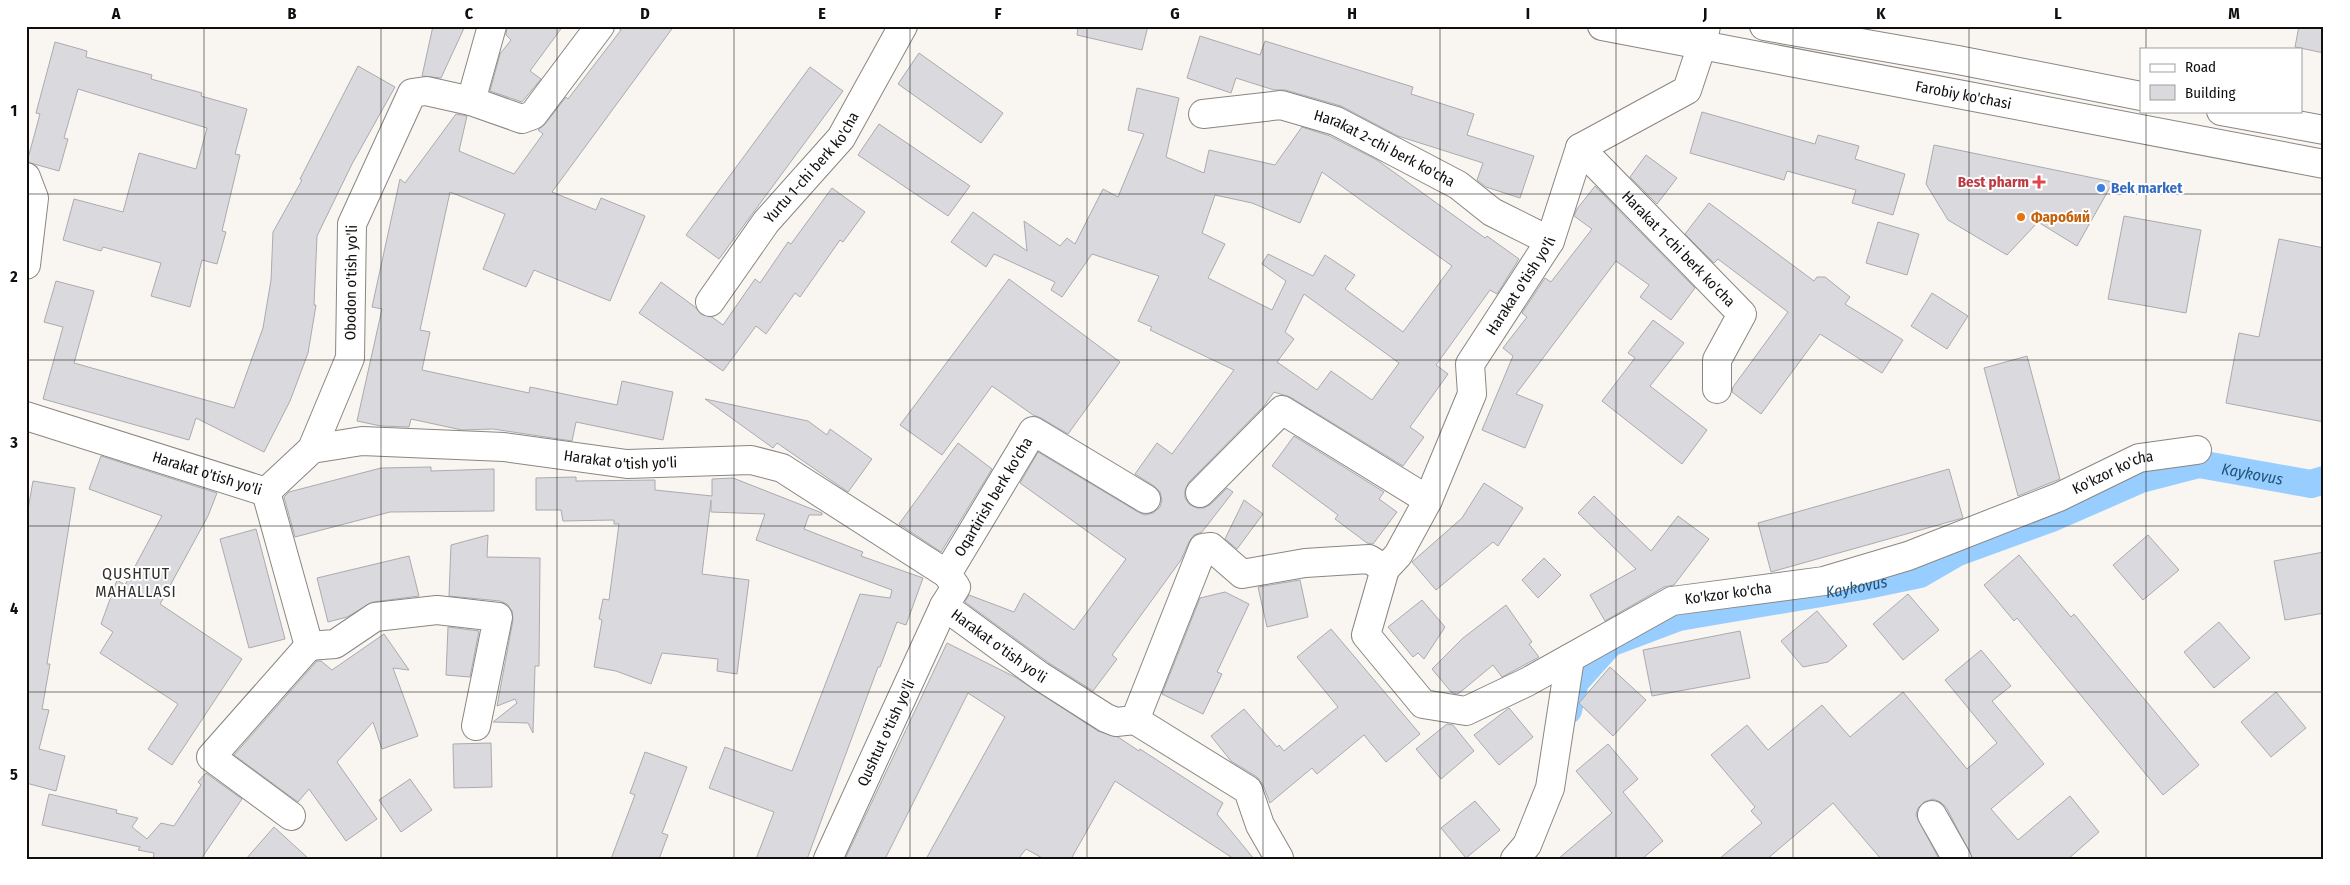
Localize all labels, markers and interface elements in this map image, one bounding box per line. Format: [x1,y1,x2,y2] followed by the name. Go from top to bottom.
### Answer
[111,4,121,23] text: A
[288,4,297,23] text: B
[465,4,474,23] text: C
[640,4,650,23] text: D
[818,4,826,23] text: E
[994,4,1002,23] text: F
[1170,4,1180,23] text: G
[1347,4,1357,23] text: H
[1526,4,1530,23] text: I
[1702,4,1707,23] text: J
[1876,4,1886,23] text: K
[2054,4,2062,23] text: L
[2228,4,2240,23] text: M
[2140,48,2302,112] legend
[2185,58,2216,76] text: Road
[1914,77,2013,113] street label: Farobiy ko'chasi
[2185,84,2236,102] text: Building
[11,101,17,120] text: 1
[1312,106,1458,191] street label: Harakat 2-chi berk ko'cha
[760,109,863,227] street label: Yurtu 1-chi berk ko'cha
[1958,173,2029,191] place label: Best pharm
[2033,176,2045,188] marker: Best pharm
[2111,179,2183,197] place label: Bek market
[2095,182,2107,194] marker: Bek market
[1618,187,1739,311] street label: Harakat 1-chi berk ko'cha
[2031,208,2090,226] place label: Фаробий
[2015,211,2027,223] marker: Фаробий
[341,225,361,340] street label: Obodon o'tish yo'li
[1482,235,1560,338] street label: Harakat o'tish yo'li
[9,267,18,286] text: 2
[9,433,18,452] text: 3
[951,434,1036,560] street label: Oqartirish berk ko'cha
[563,446,678,473] street label: Harakat o'tish yo'li
[2069,447,2154,498] street label: Ko'kzor ko'cha
[150,448,264,499] street label: Harakat o'tish yo'li
[2220,459,2285,489] water label: Kaykovus
[95,564,177,601] district label: QUSHTUT MAHALLASI
[1824,572,1889,602] water label: Kaykovus
[1684,579,1773,608] street label: Ko'kzor ko'cha
[10,599,18,618] text: 4
[948,605,1050,687] street label: Harakat o'tish yo'li
[853,677,919,789] street label: Qushtut o'tish yo'li
[10,765,18,784] text: 5

